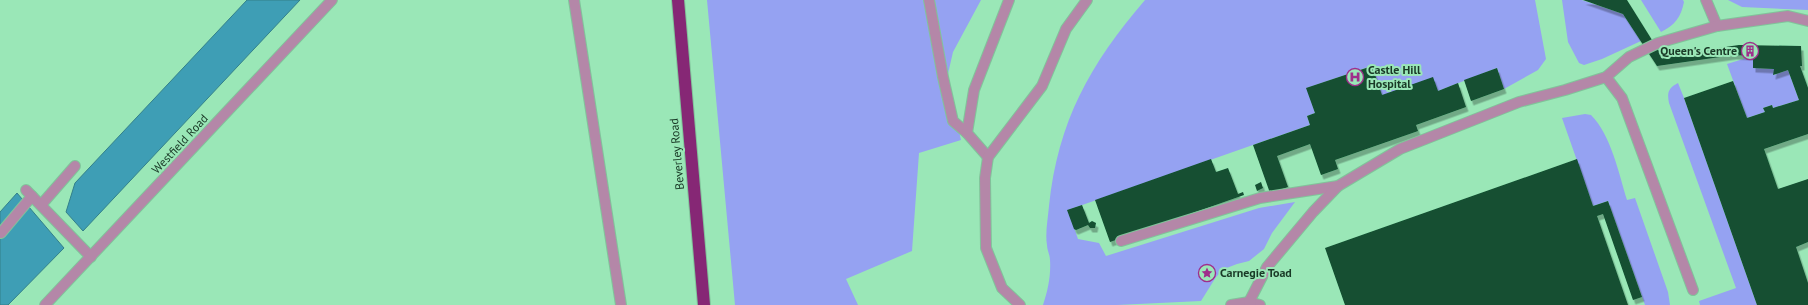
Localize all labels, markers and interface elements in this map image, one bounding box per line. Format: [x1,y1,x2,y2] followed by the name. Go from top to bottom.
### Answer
[1740,41,1760,61] building icon: Queen's Centre
[1660,43,1737,58] place label: Queen's Centre
[1368,62,1421,91] place label: Castle Hill Hospital
[1345,67,1365,87] hospital icon: Castle Hill Hospital
[148,111,211,176] street label: Westfield Road
[666,118,687,190] street label: Beverley Road
[1197,263,1217,283] place icon: Carnegie Toad
[1220,265,1292,280] place label: Carnegie Toad

